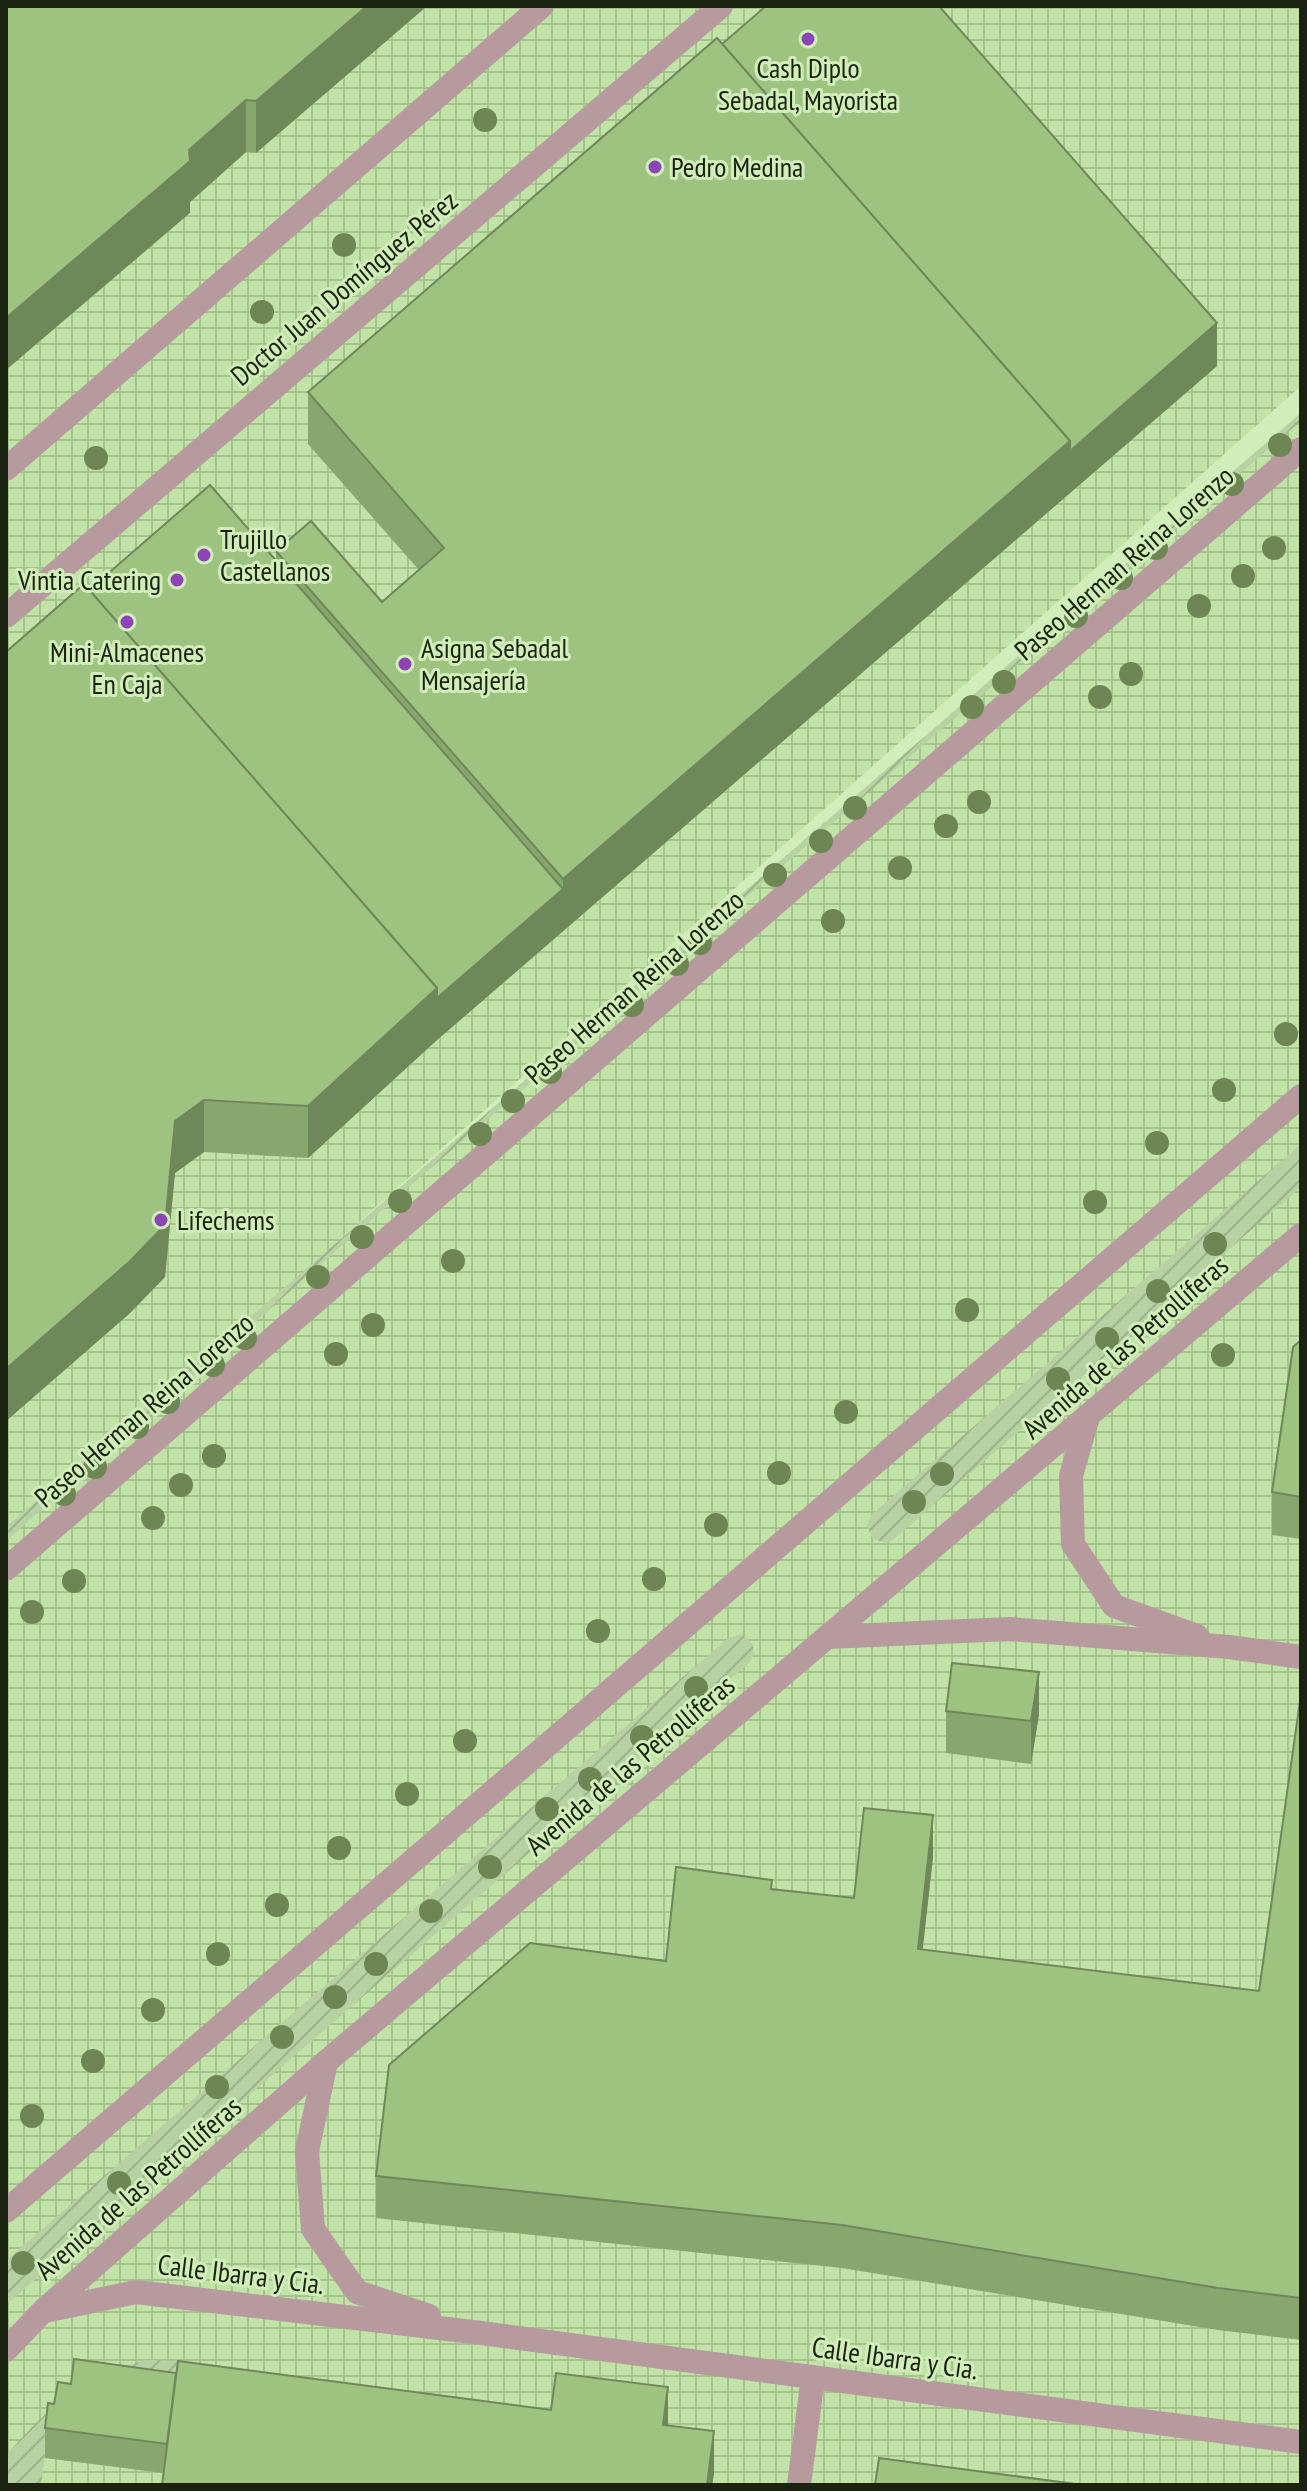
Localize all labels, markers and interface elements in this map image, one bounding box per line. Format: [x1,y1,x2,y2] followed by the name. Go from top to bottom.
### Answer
[799,30,817,48] marker: Cash Diplo Sebadal, Mayorista
[718,49,898,118] place label: Cash Diplo Sebadal, Mayorista
[671,148,803,185] place label: Pedro Medina
[646,158,664,176] marker: Pedro Medina
[223,182,465,393] street label: Doctor Juan Domínguez Pérez
[1006,457,1241,668] street label: Paseo Herman Reina Lorenzo
[220,520,330,589] place label: Trujillo Castellanos
[195,546,213,564] marker: Trujillo Castellanos
[17,561,161,598] place label: Vintia Catering
[168,571,186,589] marker: Vintia Catering
[118,613,136,631] marker: Mini-Almacenes En Caja
[421,629,569,698] place label: Asigna Sebadal Mensajería
[50,633,204,702] place label: Mini-Almacenes En Caja
[396,655,414,673] marker: Asigna Sebadal Mensajería
[516,881,751,1092] street label: Paseo Herman Reina Lorenzo
[177,1201,275,1238] place label: Lifechems
[152,1211,170,1229] marker: Lifechems
[1014,1247,1236,1447] street label: Avenida de las Petrollíferas
[26,1304,261,1515] street label: Paseo Herman Reina Lorenzo
[517,1666,742,1863] street label: Avenida de las Petrollíferas
[27,2088,249,2288] street label: Avenida de las Petrollíferas
[156,2245,326,2302] street label: Calle Ibarra y Cia.
[810,2328,980,2387] street label: Calle Ibarra y Cia.

